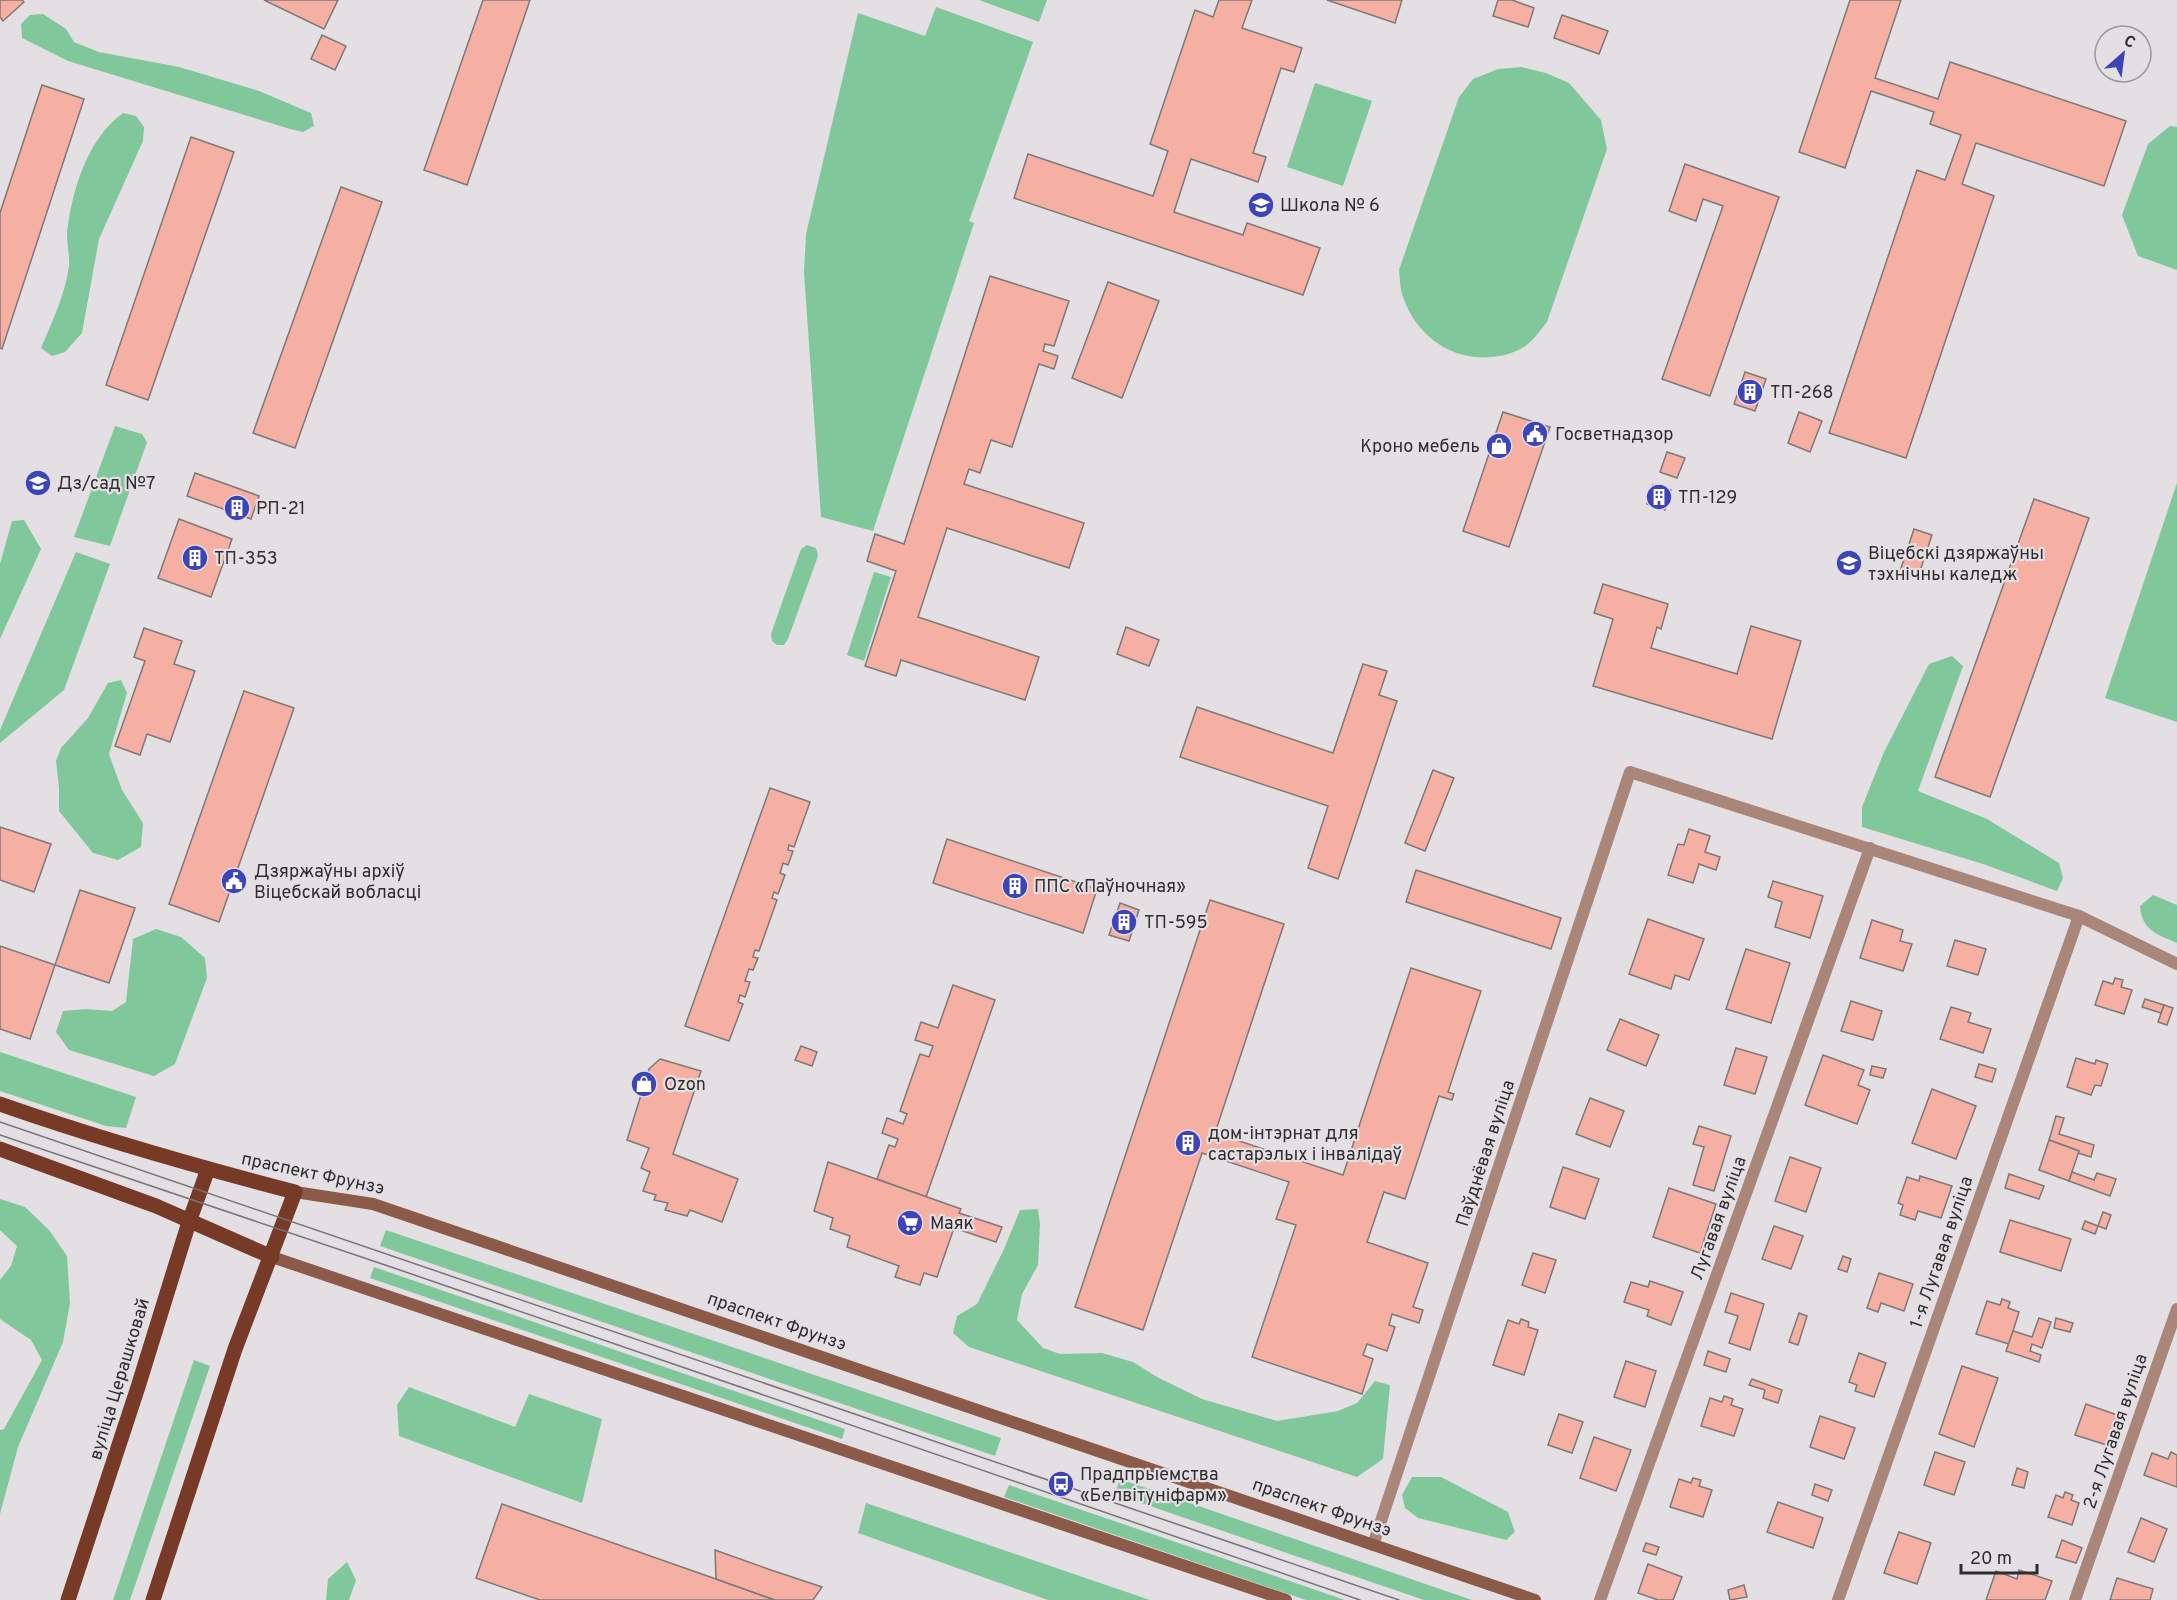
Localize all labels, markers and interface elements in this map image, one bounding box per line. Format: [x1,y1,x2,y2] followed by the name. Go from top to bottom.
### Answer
[2093,24,2153,84] north arrow
[2120,31,2138,54] text: С
[1246,190,1276,220] school or university icon: Школа № 6
[1280,195,1380,218] place label: Школа № 6
[1735,377,1765,407] building icon: ТП-268
[1770,382,1834,405] place label: ТП-268
[1520,419,1550,449] public building icon: Госветнадзор
[1555,424,1673,447] place label: Госветнадзор
[1484,431,1514,461] shop icon: Кроно мебель
[1360,436,1480,459] place label: Кроно мебель
[23,468,53,498] school or university icon: Дз/сад №7
[57,473,155,496] place label: Дз/сад №7
[1644,482,1674,512] building icon: ТП-129
[1678,487,1737,510] place label: ТП-129
[222,493,252,523] building icon: РП-21
[256,498,305,521] place label: РП-21
[180,543,210,573] building icon: ТП-353
[1868,543,2044,587] place label: Віцебскі дзяржаўны тэхнічны каледж
[214,548,278,571] place label: ТП-353
[1834,548,1864,578] school or university icon: Віцебскі дзяржаўны тэхнічны каледж
[254,861,421,905] place label: Дзяржаўны архіў Віцебскай вобласці
[219,866,249,896] public building icon: Дзяржаўны архіў Віцебскай вобласці
[1000,871,1030,901] building icon: ППС «Паўночная»
[1034,876,1186,899] place label: ППС «Паўночная»
[1109,907,1139,937] building icon: ТП-595
[1144,912,1208,935] place label: ТП-595
[629,1069,659,1099] shop icon: Ozon
[664,1074,706,1097] place label: Ozon
[1452,1077,1521,1230] street label: Паўднёвая вуліца
[1208,1123,1402,1167] place label: дом-інтэрнат для састарэлых і інвалідаў
[1173,1128,1203,1158] building icon: дом-інтэрнат для састарэлых і інвалідаў
[239,1148,386,1201] street label: праспект Фрунзэ
[1686,1153,1753,1284] street label: Лугавая вуліца
[1906,1173,1979,1332] street label: 1-я Лугавая вуліца
[895,1208,925,1238] supermarket icon: Маяк
[930,1213,974,1236] place label: Маяк
[704,1288,849,1357] street label: праспект Фрунзэ
[85,1296,156,1463] street label: вуліца Церашковай
[2079,1351,2154,1512] street label: 2-я Лугавая вуліца
[1080,1464,1227,1508] place label: Прадпрыемства «Белвітуніфарм»
[1046,1469,1076,1499] bus stop icon: Прадпрыемства «Белвітуніфарм»
[1249,1474,1394,1543] street label: праспект Фрунзэ
[1961,1537,2038,1575] scale bar
[1970,1548,2012,1571] text: 20 m

